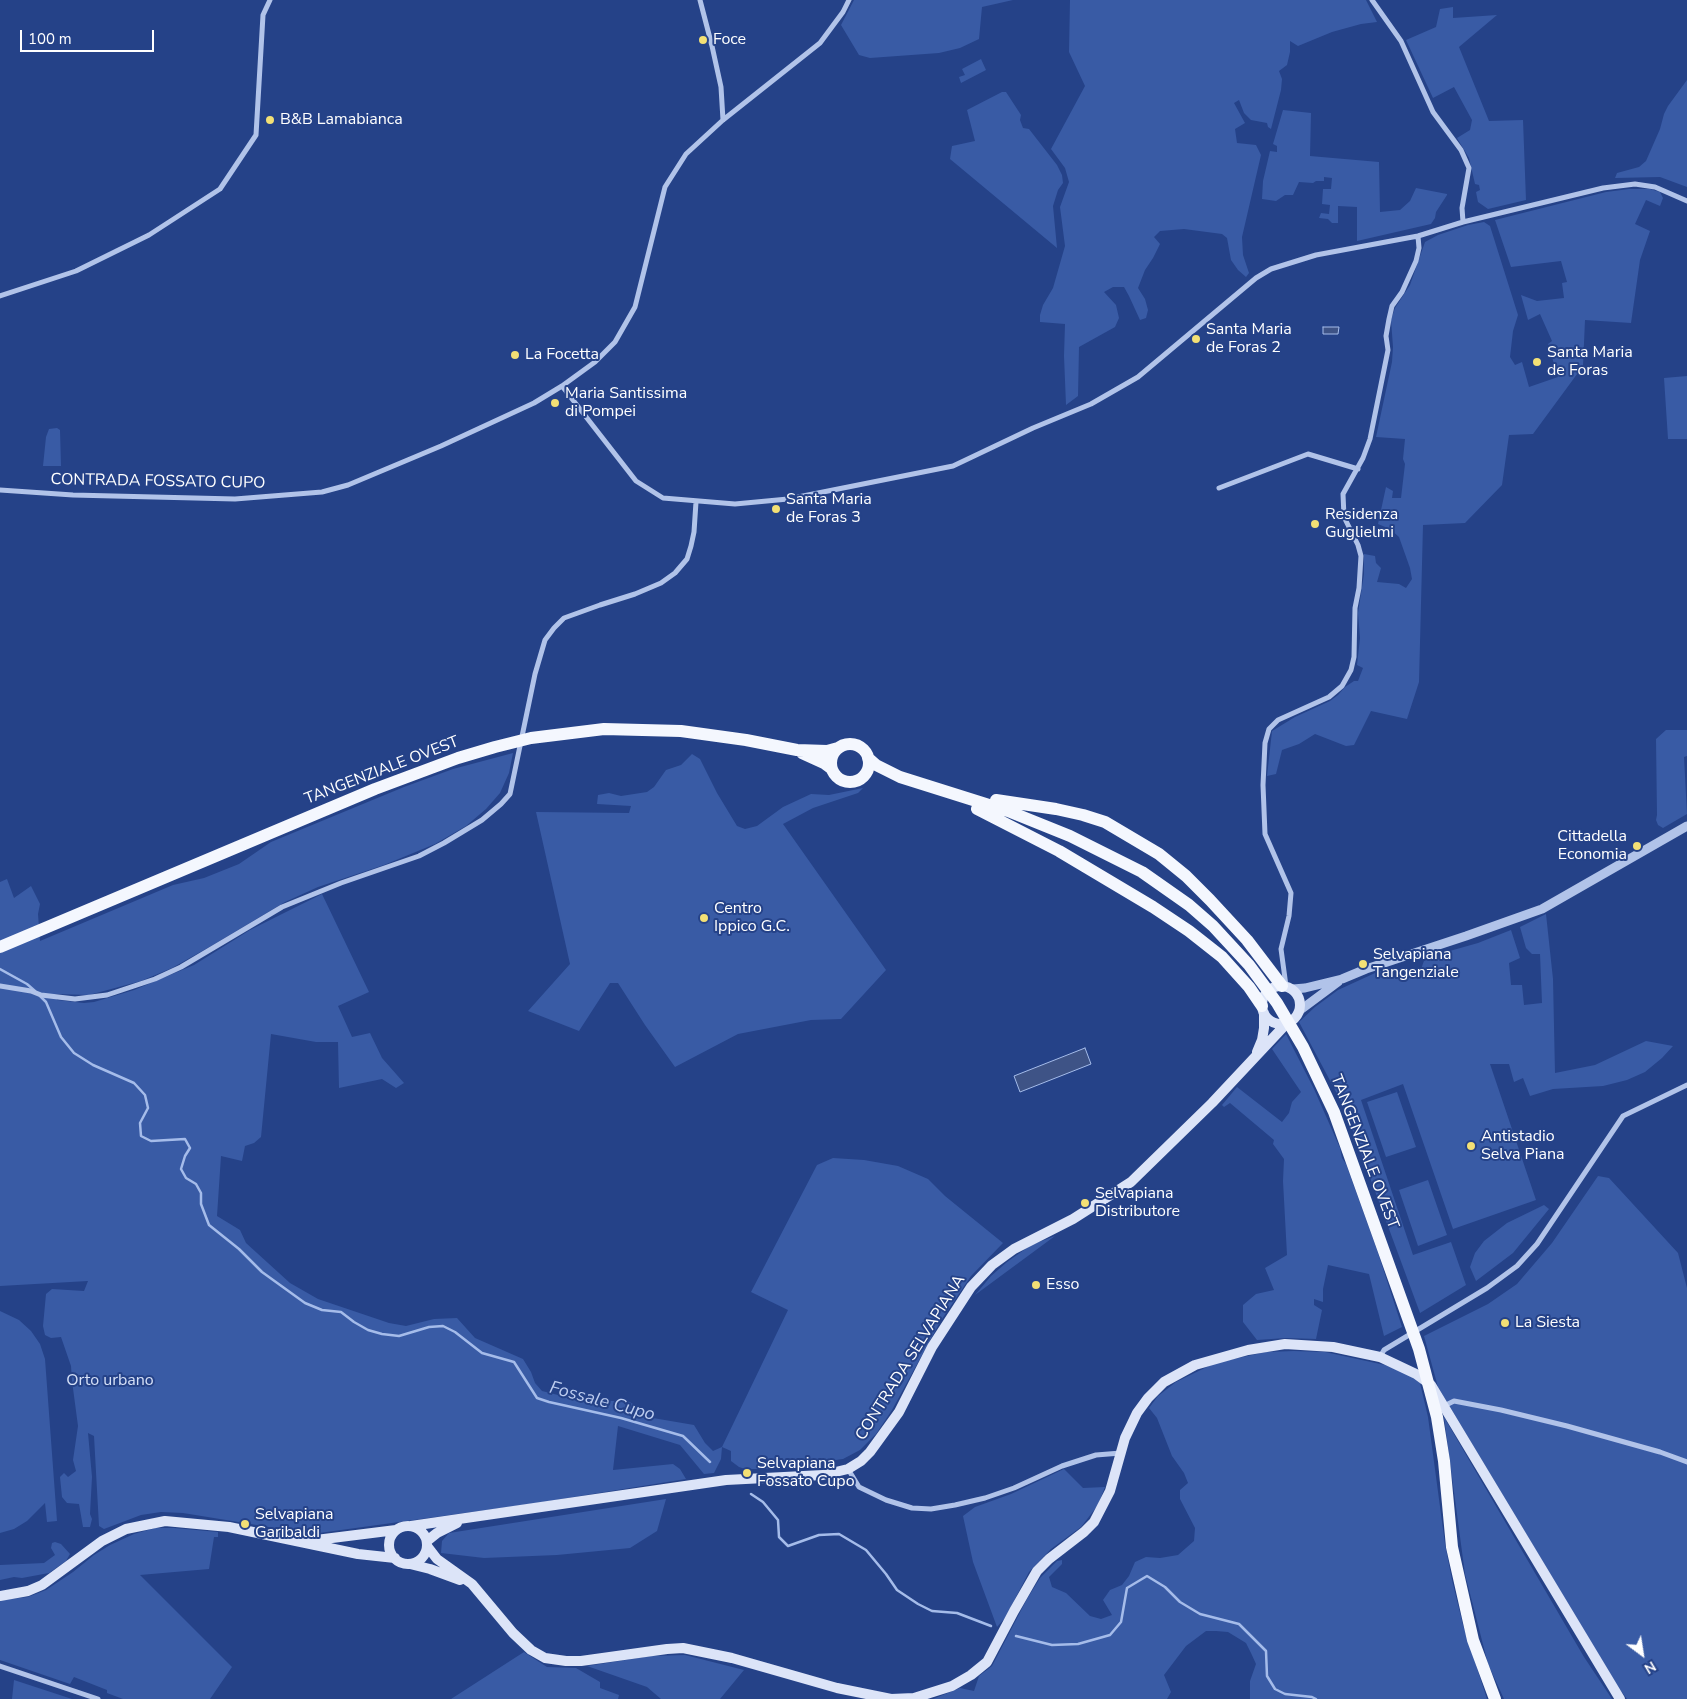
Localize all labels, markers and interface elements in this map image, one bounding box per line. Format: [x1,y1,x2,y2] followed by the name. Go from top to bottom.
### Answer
[22,20,156,52] scale bar
[28,29,72,49] text: 100 m
[713,30,746,50] place label: Foce
[697,34,709,46] marker: Foce
[280,110,403,130] place label: B&B Lamabianca
[264,114,276,126] marker: B&B Lamabianca
[1206,320,1292,358] place label: Santa Maria de Foras 2
[1190,333,1202,345] marker: Santa Maria de Foras 2
[1547,343,1633,381] place label: Santa Maria de Foras
[525,345,599,365] place label: La Focetta
[509,349,521,361] marker: La Focetta
[1531,356,1543,368] marker: Santa Maria de Foras
[565,384,687,422] place label: Maria Santissima di Pompei
[549,397,561,409] marker: Maria Santissima di Pompei
[51,471,265,493] street label: CONTRADA FOSSATO CUPO
[786,490,872,528] place label: Santa Maria de Foras 3
[770,503,782,515] marker: Santa Maria de Foras 3
[1325,505,1398,543] place label: Residenza Guglielmi
[1309,518,1321,530] marker: Residenza Guglielmi
[302,733,462,809] street label: TANGENZIALE OVEST
[1557,827,1627,865] place label: Cittadella Economia
[1631,840,1643,852] marker: Cittadella Economia
[714,899,790,937] place label: Centro Ippico G.C.
[698,912,710,924] marker: Centro Ippico G.C.
[1373,945,1459,983] place label: Selvapiana Tangenziale
[1357,958,1369,970] marker: Selvapiana Tangenziale
[1326,1072,1402,1232] street label: TANGENZIALE OVEST
[1481,1127,1564,1165] place label: Antistadio Selva Piana
[1465,1140,1477,1152] marker: Antistadio Selva Piana
[1095,1184,1180,1222] place label: Selvapiana Distributore
[1079,1197,1091,1209] marker: Selvapiana Distributore
[852,1272,970,1444] street label: CONTRADA SELVAPIANA
[1046,1275,1079,1295] place label: Esso
[1030,1279,1042,1291] marker: Esso
[1515,1313,1580,1333] place label: La Siesta
[1499,1317,1511,1329] marker: La Siesta
[66,1371,154,1391] park label: Orto urbano
[547,1378,657,1426] water label: Fossale Cupo
[757,1454,855,1492] place label: Selvapiana Fossato Cupo
[741,1467,753,1479] marker: Selvapiana Fossato Cupo
[255,1505,334,1543] place label: Selvapiana Garibaldi
[239,1518,251,1530] marker: Selvapiana Garibaldi
[1617,1629,1667,1679] north arrow
[1641,1656,1659,1678] text: N

